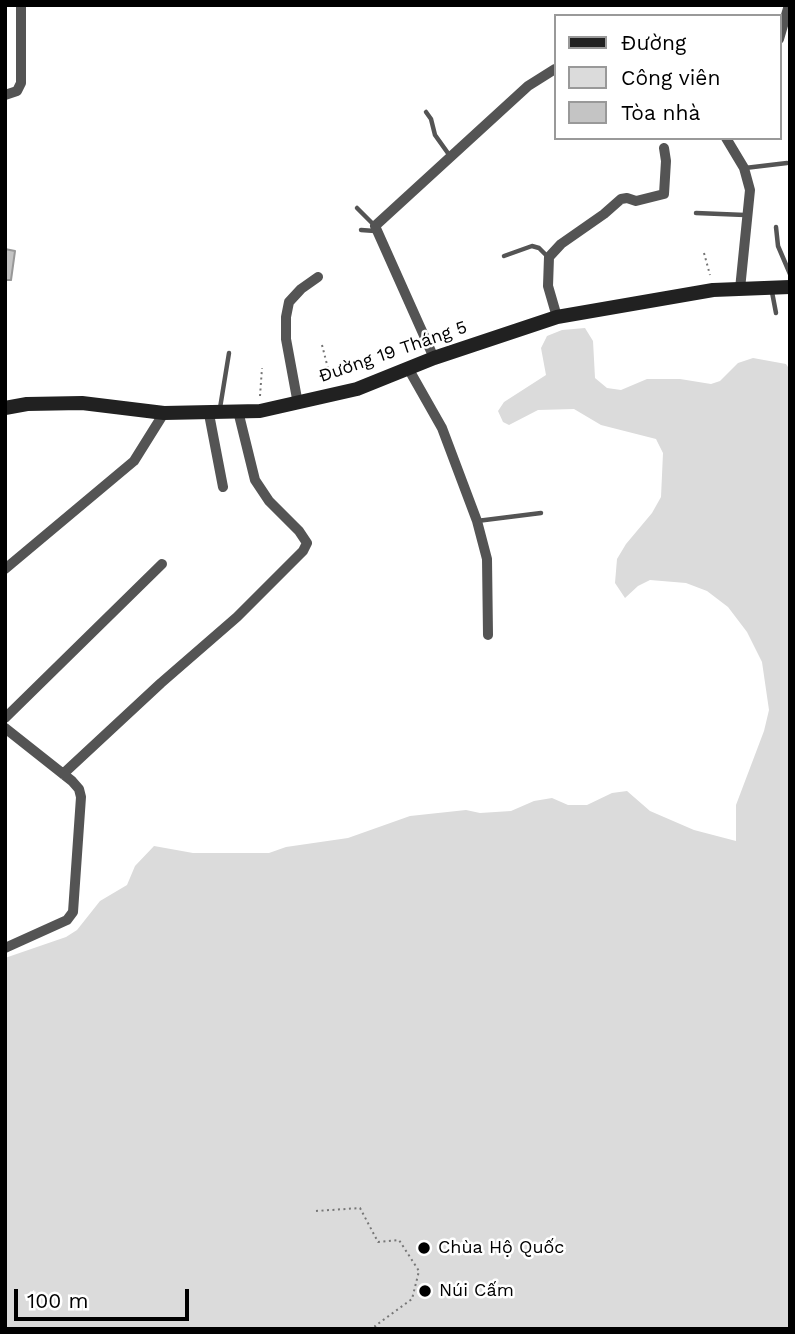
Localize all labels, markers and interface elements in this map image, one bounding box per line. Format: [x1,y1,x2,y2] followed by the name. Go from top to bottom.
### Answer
[554,14,781,140] legend
[621,30,686,55] text: Đường
[621,65,720,90] text: Công viên
[621,100,700,125] text: Tòa nhà
[316,316,470,388] street label: Đường 19 Tháng 5
[438,1237,564,1259] place label: Chùa Hộ Quốc
[416,1240,432,1256] marker: Chùa Hộ Quốc
[18,1274,192,1318] scale bar
[439,1280,514,1302] place label: Núi Cấm
[417,1283,433,1299] marker: Núi Cấm
[27,1288,89,1313] text: 100 m

